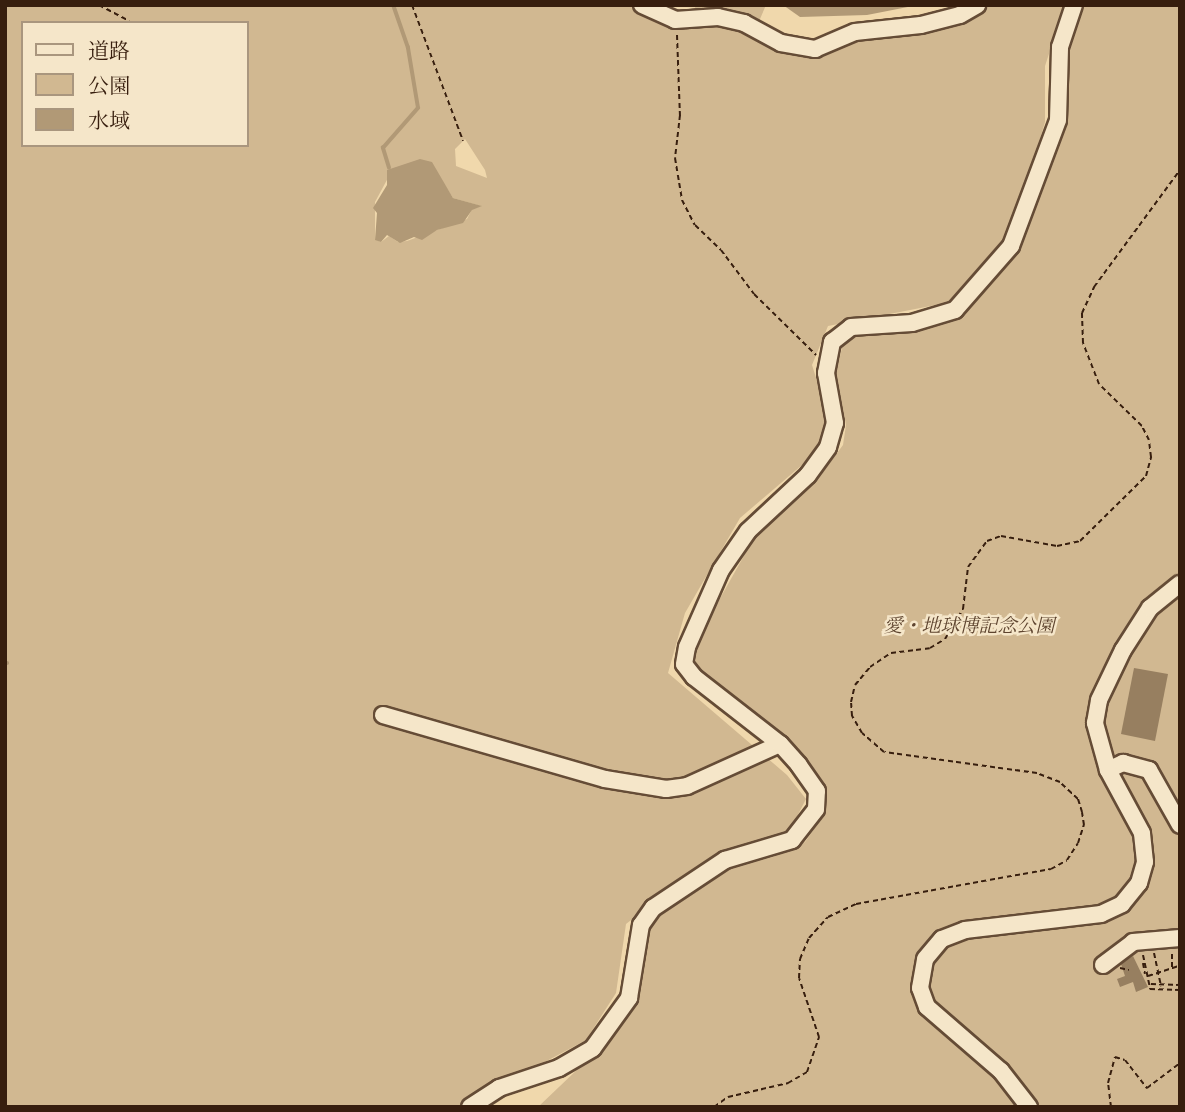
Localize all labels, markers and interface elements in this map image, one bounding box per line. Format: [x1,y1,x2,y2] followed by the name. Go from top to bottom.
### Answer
[21,21,248,147] legend
[88,37,130,65] text: 道路
[88,72,130,100] text: 公園
[88,107,130,135] text: 水域
[884,616,1054,638] park label: 愛・地球博記念公園

